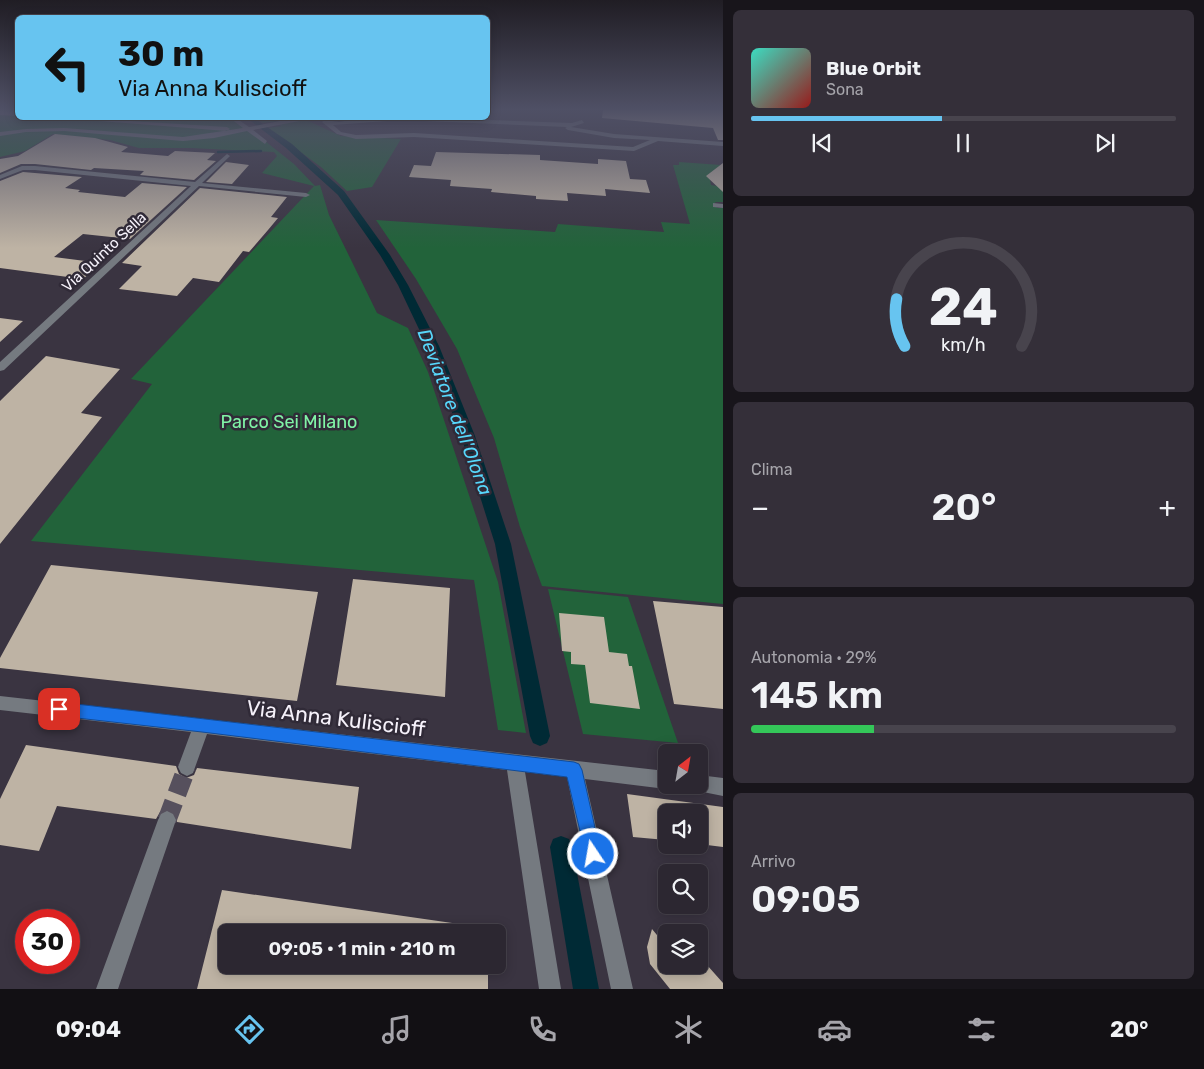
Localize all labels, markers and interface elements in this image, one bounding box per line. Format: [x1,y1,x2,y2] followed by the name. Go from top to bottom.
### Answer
[118,33,204,75] text: 30 m
[35,35,100,100] icon: left
[826,57,921,80] text: Blue Orbit
[118,75,307,102] text: Via Anna Kuliscioff
[826,80,864,99] text: Sona
[808,129,836,157] icon: previous
[949,129,977,157] icon: pause
[1091,129,1119,157] icon: next
[58,208,150,296] street label: Via Quinto Sella
[929,276,998,338] text: 24
[413,326,497,498] water label: Deviatore dell'Olona
[941,334,986,355] text: km/h
[221,411,357,433] park label: Parco Sei Milano
[751,460,792,479] text: Clima
[931,484,996,530] text: 20°
[751,491,769,524] text: −
[1159,491,1176,524] text: +
[751,648,877,667] text: Autonomia · 29%
[751,672,883,718] text: 145 km
[38,688,80,730] pin
[45,695,73,723] icon: arrive
[245,695,427,741] street label: Via Anna Kuliscioff
[658,744,708,794] north arrow
[658,744,708,974] map controls
[658,804,708,854] button: sound
[566,827,618,879] position arrow
[751,852,796,871] text: Arrivo
[658,864,708,914] button: search
[751,876,860,922] text: 09:05
[15,909,80,974] speed limit sign: 30
[658,924,708,974] button: layers
[268,937,456,960] text: 09:05 · 1 min · 210 m
[232,1012,267,1047] icon: directions
[379,1012,414,1047] icon: music
[525,1012,560,1047] icon: phone
[671,1012,706,1047] icon: climate
[817,1012,852,1047] icon: car
[964,1012,999,1047] icon: filters
[56,1016,121,1043] text: 09:04
[1110,1016,1148,1043] text: 20°

